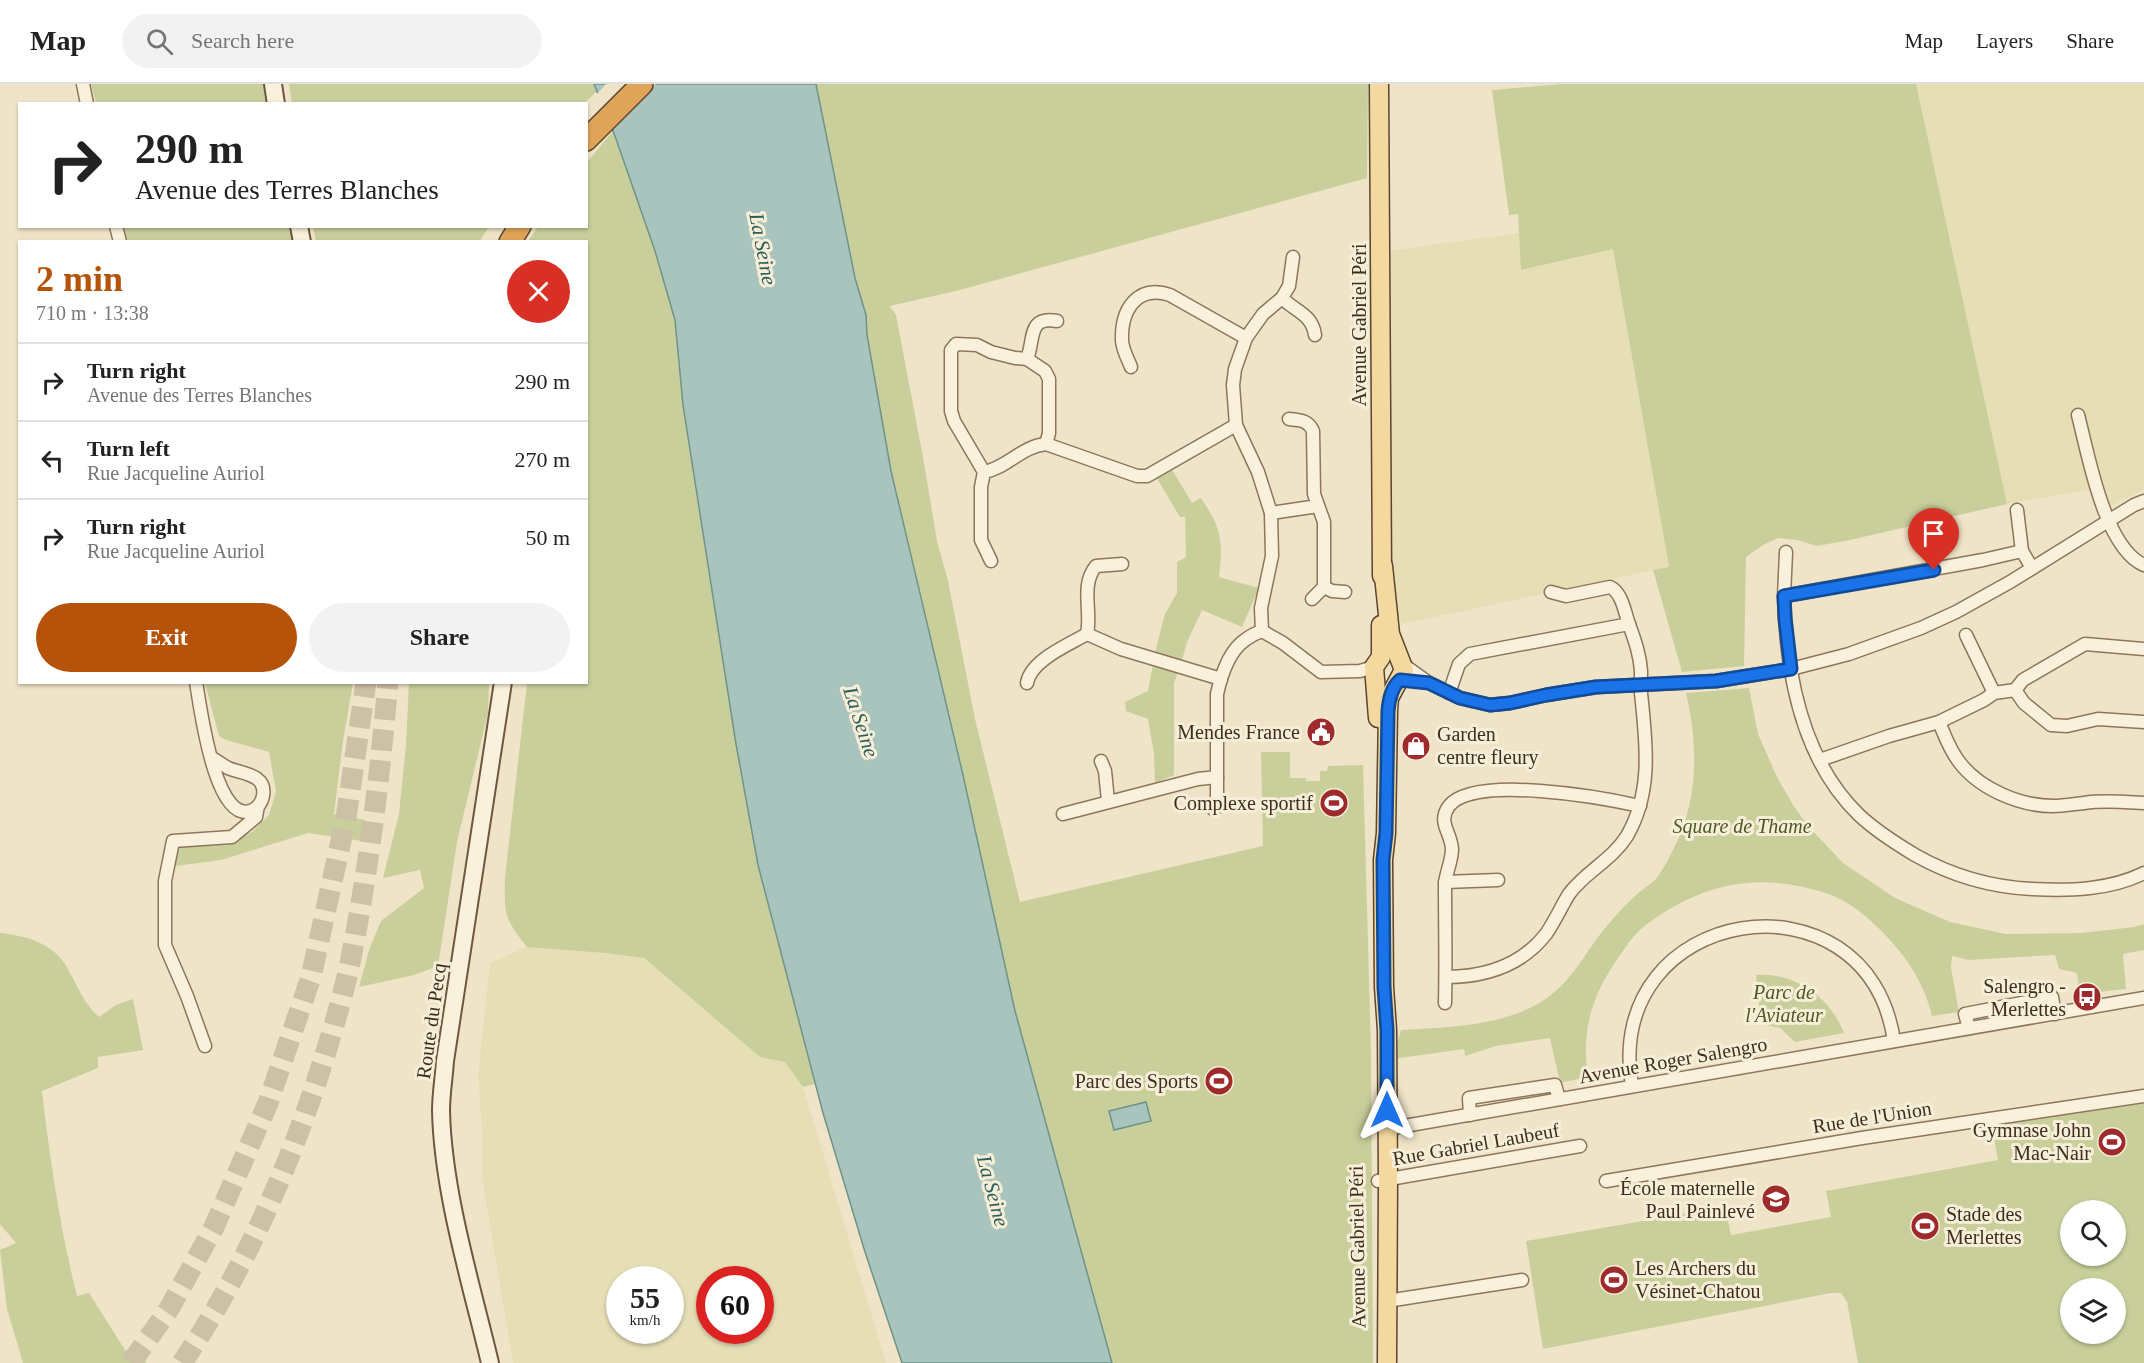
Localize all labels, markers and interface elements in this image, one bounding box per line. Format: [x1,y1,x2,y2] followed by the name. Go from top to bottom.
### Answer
[122,14,542,68] search box
[30,25,86,56] text: Map
[143,25,176,58] icon: search
[191,28,294,53] text: Search here
[1905,29,1943,53] text: Map
[1976,29,2033,53] text: Layers
[2066,29,2114,53] text: Share
[36,126,114,204] icon: right
[135,126,244,172] text: 290 m
[135,175,439,205] text: Avenue des Terres Blanches
[744,210,782,287] water label: La Seine
[1348,243,1370,406] street label: Avenue Gabriel Péri
[36,259,123,299] text: 2 min
[507,260,570,323] button: close
[36,302,149,324] text: 710 m · 13:38
[87,358,186,383] text: Turn right
[36,366,69,399] icon: right
[514,369,570,394] text: 290 m
[87,384,312,406] text: Avenue des Terres Blanches
[87,436,170,461] text: Turn left
[36,444,69,477] icon: left
[514,447,570,472] text: 270 m
[87,462,265,484] text: Rue Jacqueline Auriol
[1908,508,1959,570] pin
[87,514,186,539] text: Turn right
[1917,517,1950,550] icon: arrive
[36,522,69,555] icon: right
[525,525,570,550] text: 50 m
[87,540,265,562] text: Rue Jacqueline Auriol
[36,603,297,672] button: Exit
[309,603,570,672] button: Share
[838,683,884,760] water label: La Seine
[1305,716,1337,748] public building icon: Mendes France
[1177,721,1300,743] place label: Mendes France
[1437,723,1539,769] place label: Garden centre fleury
[1400,730,1432,762] shop icon: Garden centre fleury
[1318,787,1350,819] sports icon: Complexe sportif
[1174,792,1313,815] place label: Complexe sportif
[1672,815,1812,838] park label: Square de Thame
[412,962,451,1080] street label: Route du Pecq
[1983,975,2066,1020] place label: Salengro - Merlettes
[1745,981,1823,1026] park label: Parc de l'Aviateur
[2071,981,2103,1013] bus stop icon: Salengro - Merlettes
[1577,1033,1769,1088] street label: Avenue Roger Salengro
[1203,1065,1235,1097] sports icon: Parc des Sports
[1075,1070,1198,1093] place label: Parc des Sports
[1355,1078,1419,1142] position arrow
[1811,1097,1933,1137] street label: Rue de l'Union
[1391,1118,1561,1169] street label: Rue Gabriel Laubeuf
[1973,1119,2091,1164] place label: Gymnase John Mac-Nair
[2096,1126,2128,1158] sports icon: Gymnase John Mac-Nair
[972,1152,1014,1229] water label: La Seine
[1345,1165,1369,1329] street label: Avenue Gabriel Péri
[1620,1177,1755,1222] place label: École maternelle Paul Painlevé
[1760,1183,1792,1215] school or university icon: École maternelle Paul Painlevé
[2060,1200,2126,1344] map controls
[2060,1200,2126,1266] button: search
[1946,1203,2022,1248] place label: Stade des Merlettes
[1909,1210,1941,1242] sports icon: Stade des Merlettes
[1635,1257,1761,1302] place label: Les Archers du Vésinet-Chatou
[1598,1264,1630,1296] sports icon: Les Archers du Vésinet-Chatou
[696,1266,774,1344] speed limit sign: 60
[2060,1278,2126,1344] button: layers
[630,1281,660,1314] text: 55
[630,1312,660,1328] text: km/h

